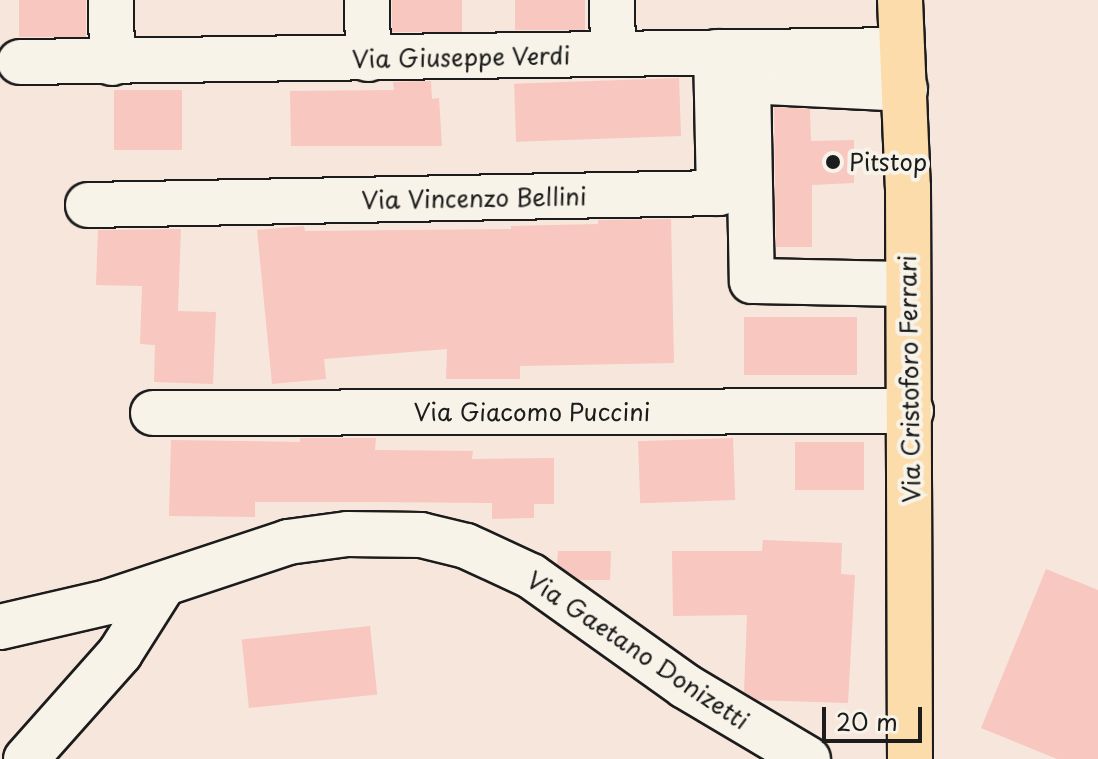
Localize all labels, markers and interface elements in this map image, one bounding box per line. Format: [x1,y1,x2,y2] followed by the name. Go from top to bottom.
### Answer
[352,41,570,73] street label: Via Giuseppe Verdi
[849,148,927,176] place label: Pitstop
[824,153,842,171] marker: Pitstop
[362,182,586,214] street label: Via Vincenzo Bellini
[892,254,926,504] street label: Via Cristoforo Ferrari
[413,398,651,426] street label: Via Giacomo Puccini
[522,565,754,735] street label: Via Gaetano Donizetti
[826,691,926,741] scale bar
[836,703,898,739] text: 20 m

